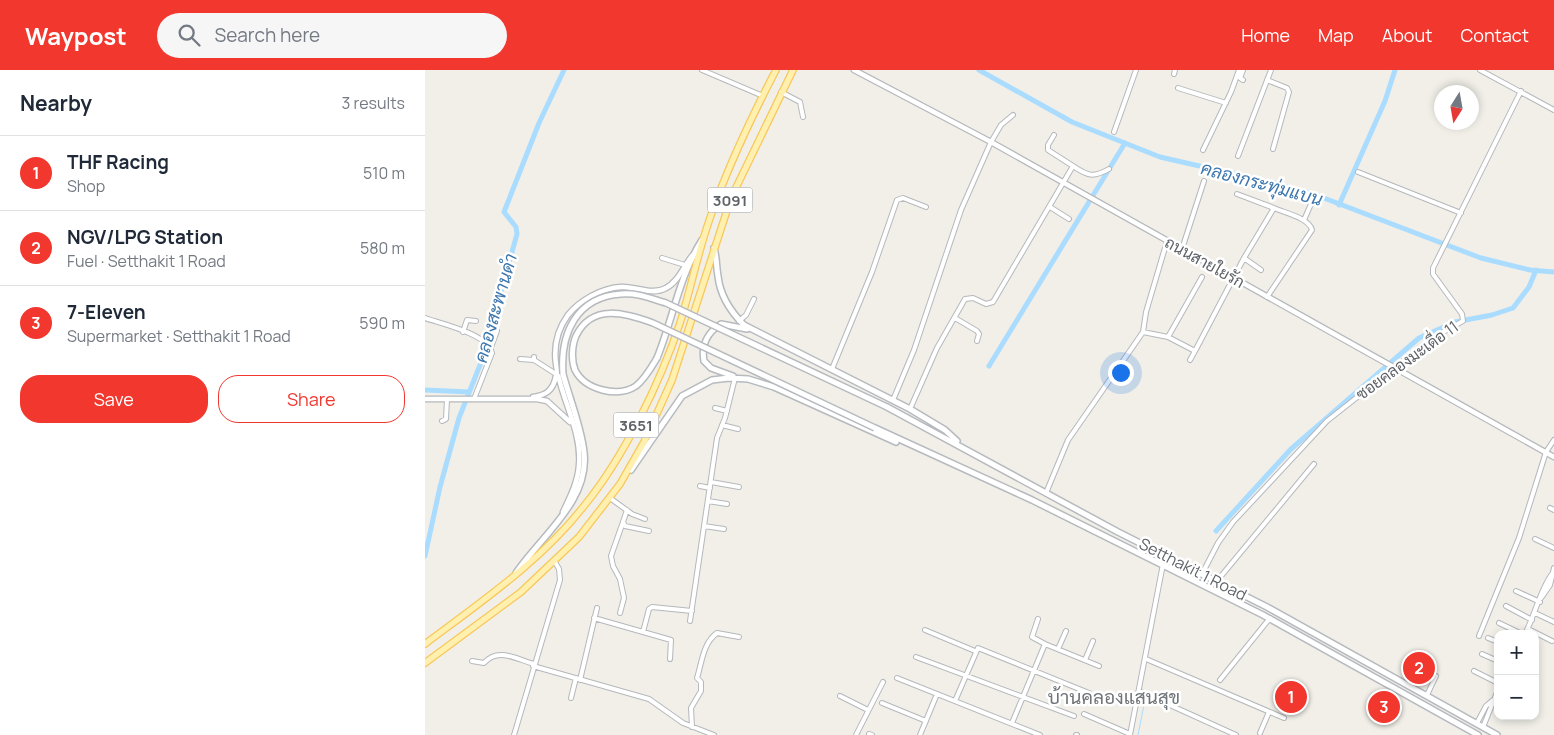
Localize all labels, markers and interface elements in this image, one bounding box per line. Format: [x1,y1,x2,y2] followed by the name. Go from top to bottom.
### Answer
[157,13,507,58] search box
[25,19,127,52] text: Waypost
[175,21,203,49] icon: search
[215,22,320,48] text: Search here
[1241,23,1290,47] text: Home
[1318,23,1354,47] text: Map
[1382,23,1432,47] text: About
[1460,23,1529,47] text: Contact
[1434,85,1479,130] north arrow
[20,89,92,117] text: Nearby
[342,92,405,114] text: 3 results
[67,149,169,175] text: THF Racing
[1198,155,1326,212] water label: คลองกระทุ่มแบน
[32,162,40,184] text: 1
[363,162,405,184] text: 510 m
[67,175,105,197] text: Shop
[707,188,753,212] road number: 3091
[67,224,223,250] text: NGV/LPG Station
[1161,231,1249,293] street label: ถนนสายใยรัก
[31,237,41,259] text: 2
[360,237,405,259] text: 580 m
[67,250,226,272] text: Fuel · Setthakit 1 Road
[468,250,522,365] water label: คลองสะพานดำ
[67,299,146,325] text: 7-Eleven
[31,312,41,334] text: 3
[359,312,405,334] text: 590 m
[1349,313,1463,405] street label: ซอยคลองมะเดื่อ 11
[67,325,291,347] text: Supermarket · Setthakit 1 Road
[1108,360,1134,386] your location
[20,375,208,423] button: Save
[218,375,405,423] button: Share
[613,412,659,438] road number: 3651
[1135,532,1251,606] street label: Setthakit 1 Road
[1494,630,1539,720] map controls
[1494,630,1539,675] button: +
[1403,649,1435,687] pin: 2
[1494,675,1539,720] button: −
[1275,678,1307,716] pin: 1
[1048,684,1180,710] district label: บ้านคลองแสนสุข
[1368,688,1400,726] pin: 3

